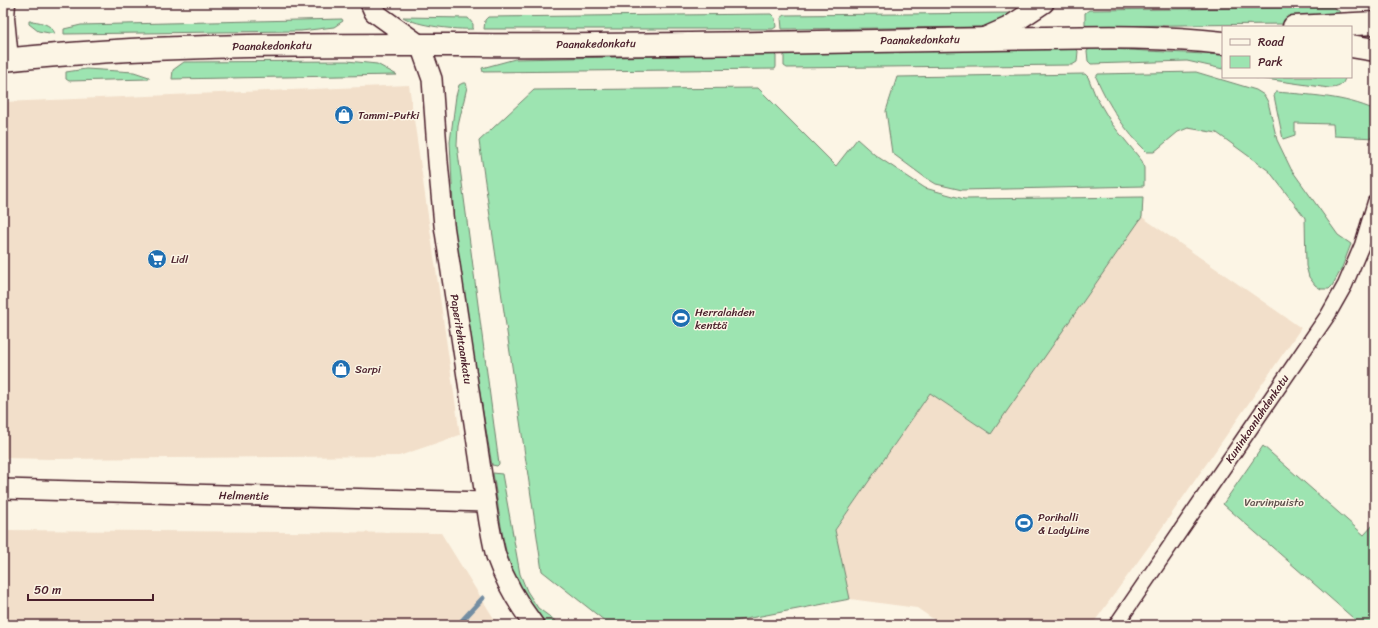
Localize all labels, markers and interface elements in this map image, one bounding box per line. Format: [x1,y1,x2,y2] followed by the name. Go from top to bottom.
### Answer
[1222,26,1352,78] legend
[880,30,960,50] street label: Paanakedonkatu
[1258,31,1285,53] text: Road
[556,34,636,54] street label: Paanakedonkatu
[232,36,312,56] street label: Paanakedonkatu
[1258,51,1283,73] text: Park
[333,104,355,126] shop icon: Tammi-Putki
[358,106,420,125] place label: Tammi-Putki
[146,248,168,270] supermarket icon: Lidl
[171,250,189,269] place label: Lidl
[445,293,478,385] street label: Paperitehtaankatu
[695,303,755,335] place label: Herralahden kenttä
[670,307,692,329] sports icon: Herralahden kenttä
[330,358,352,380] shop icon: Sarpi
[355,360,382,379] place label: Sarpi
[1220,371,1294,467] street label: Kuninkaanlahdenkatu
[219,486,270,506] street label: Helmentie
[1244,493,1304,512] park label: Varvinpuisto
[1038,508,1090,540] place label: Porihalli & LadyLine
[1013,512,1035,534] sports icon: Porihalli & LadyLine
[28,576,153,602] scale bar
[34,579,61,601] text: 50 m

